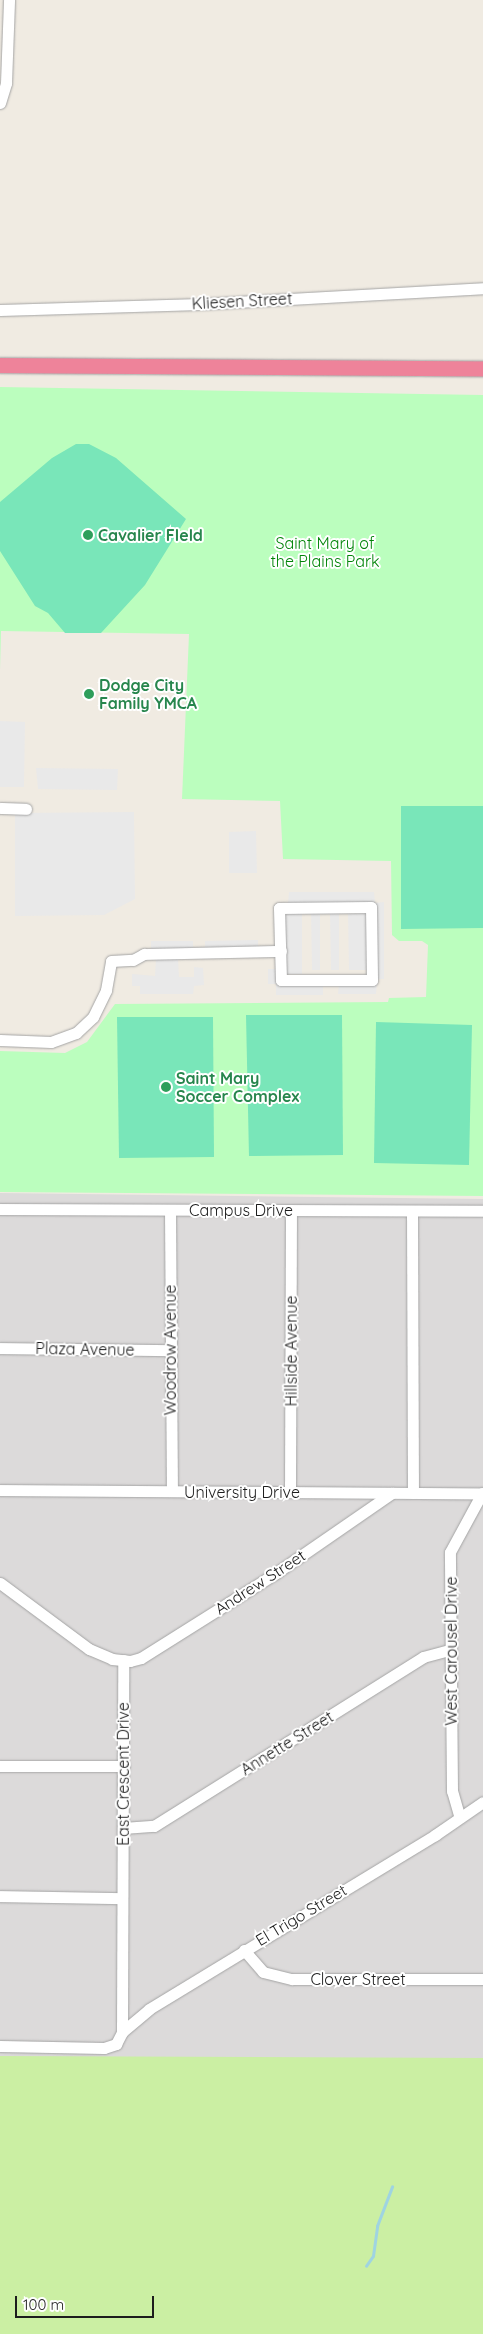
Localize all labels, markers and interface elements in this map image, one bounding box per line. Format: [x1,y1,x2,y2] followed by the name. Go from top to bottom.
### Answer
[191,289,293,313] street label: Kliesen Street
[98,525,203,545] place label: Cavalier FIeld
[82,529,94,541] marker: Cavalier FIeld
[270,533,380,571] park label: Saint Mary of the Plains Park
[99,675,197,713] place label: Dodge City Family YMCA
[83,688,95,700] marker: Dodge City Family YMCA
[176,1068,299,1106] place label: Saint Mary Soccer Complex
[160,1081,172,1093] marker: Saint Mary Soccer Complex
[189,1200,293,1220] street label: Campus Drive
[160,1285,180,1415] street label: Woodrow Avenue
[281,1295,301,1407] street label: Hillside Avenue
[35,1339,135,1359] street label: Plaza Avenue
[184,1482,300,1502] street label: University Drive
[211,1546,309,1618] street label: Andrew Street
[441,1576,461,1726] street label: West Carousel Drive
[113,1702,133,1846] street label: East Crescent Drive
[237,1707,337,1779] street label: Annette Street
[252,1880,350,1950] street label: El Trigo Street
[310,1969,406,1989] street label: Clover Street
[18,2286,156,2318] scale bar
[23,2295,64,2314] text: 100 m

